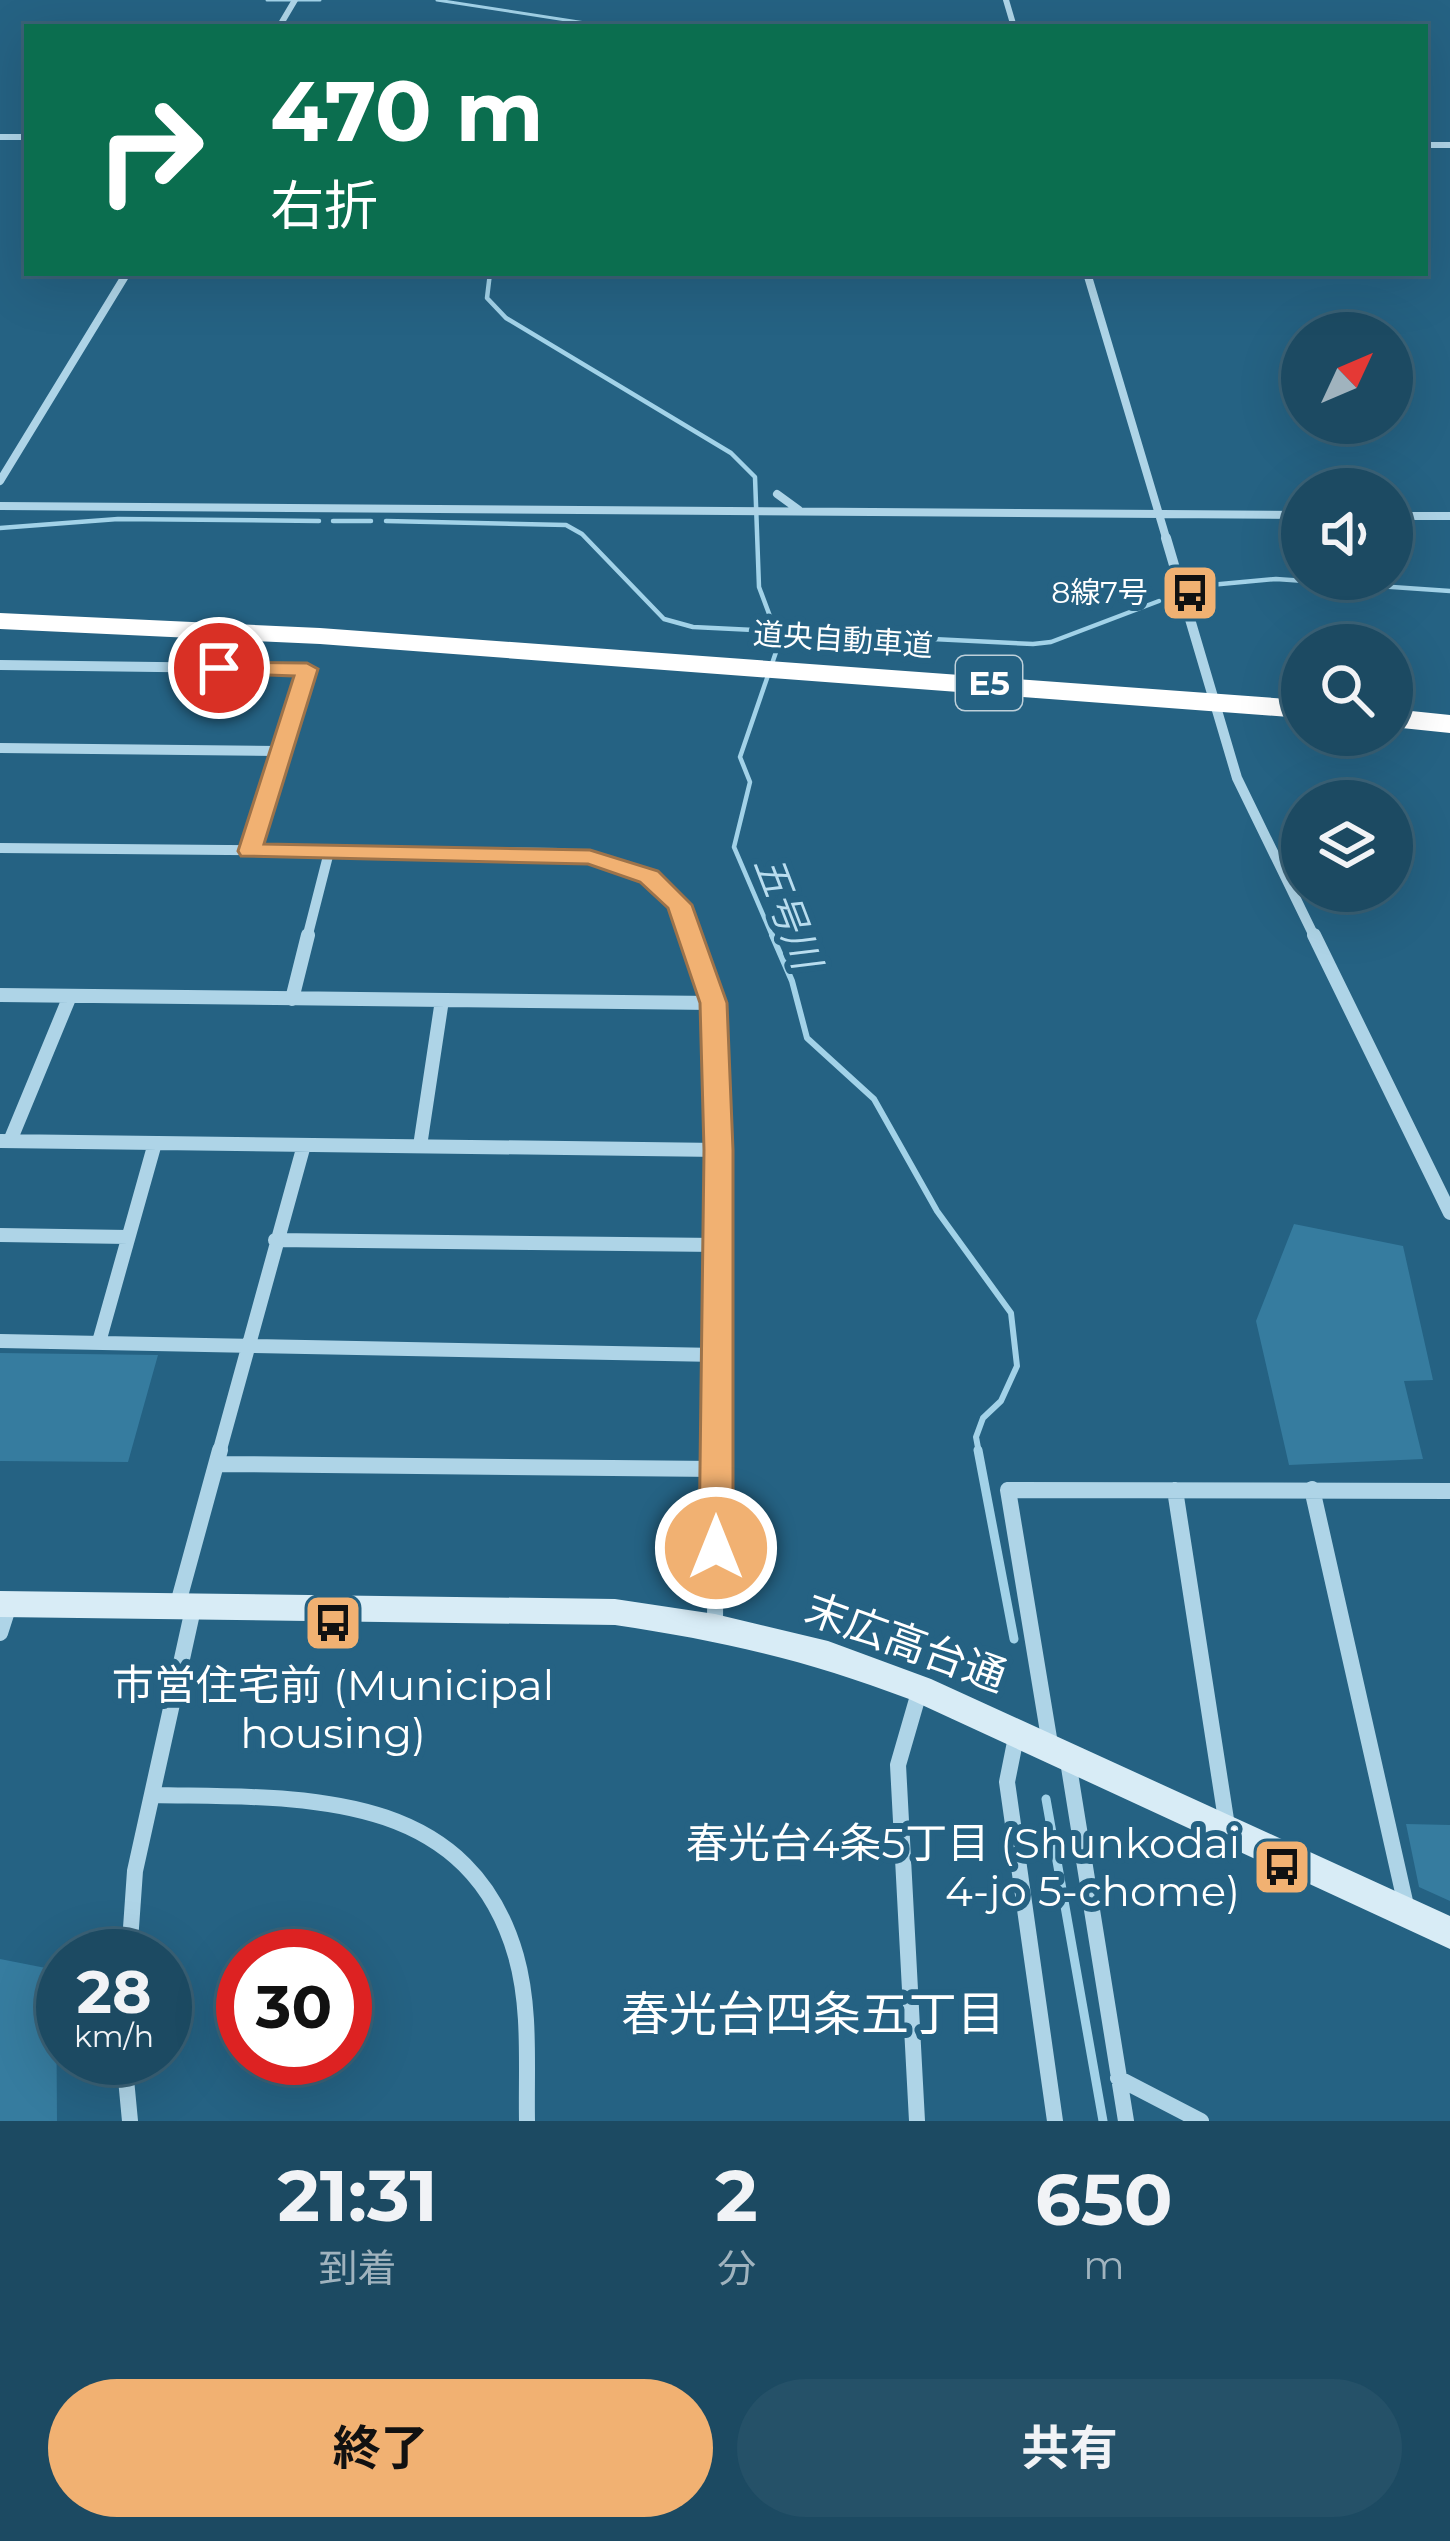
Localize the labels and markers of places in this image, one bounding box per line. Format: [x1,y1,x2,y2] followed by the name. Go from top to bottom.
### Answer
[1159,562,1221,624] bus stop icon: 8線7号
[1051,574,1148,611] place label: 8線7号
[168,617,270,719] pin
[302,1592,364,1654] bus stop icon: 市営住宅前 (Municipal housing)
[112,1659,554,1759] place label: 市営住宅前 (Municipal housing)
[686,1817,1240,1917] place label: 春光台4条5丁目 (Shunkodai 4-jo 5-chome)
[1251,1836,1313,1898] bus stop icon: 春光台4条5丁目 (Shunkodai 4-jo 5-chome)

